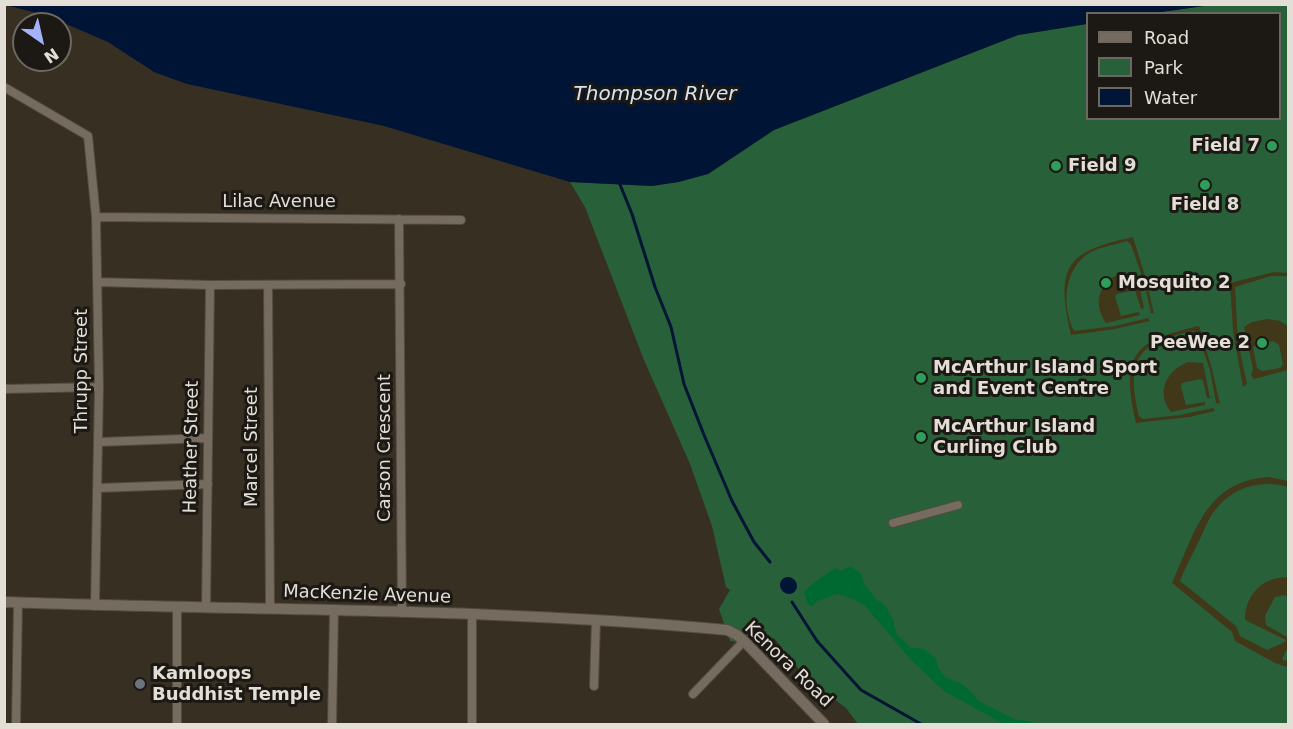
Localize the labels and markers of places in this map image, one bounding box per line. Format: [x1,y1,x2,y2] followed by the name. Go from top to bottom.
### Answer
[1191,135,1260,157] place label: Field 7
[1265,139,1279,153] marker: Field 7
[1068,155,1137,177] place label: Field 9
[1049,159,1063,173] marker: Field 9
[1198,178,1212,192] marker: Field 8
[1171,194,1239,216] place label: Field 8
[1118,272,1231,294] place label: Mosquito 2
[1099,276,1113,290] marker: Mosquito 2
[1150,332,1250,354] place label: PeeWee 2
[1255,336,1269,350] marker: PeeWee 2
[933,357,1157,400] place label: McArthur Island Sport and Event Centre
[914,371,928,385] marker: McArthur Island Sport and Event Centre
[933,416,1095,458] place label: McArthur Island Curling Club
[914,430,928,444] marker: McArthur Island Curling Club
[152,663,321,706] place label: Kamloops Buddhist Temple
[133,677,147,691] marker: Kamloops Buddhist Temple

